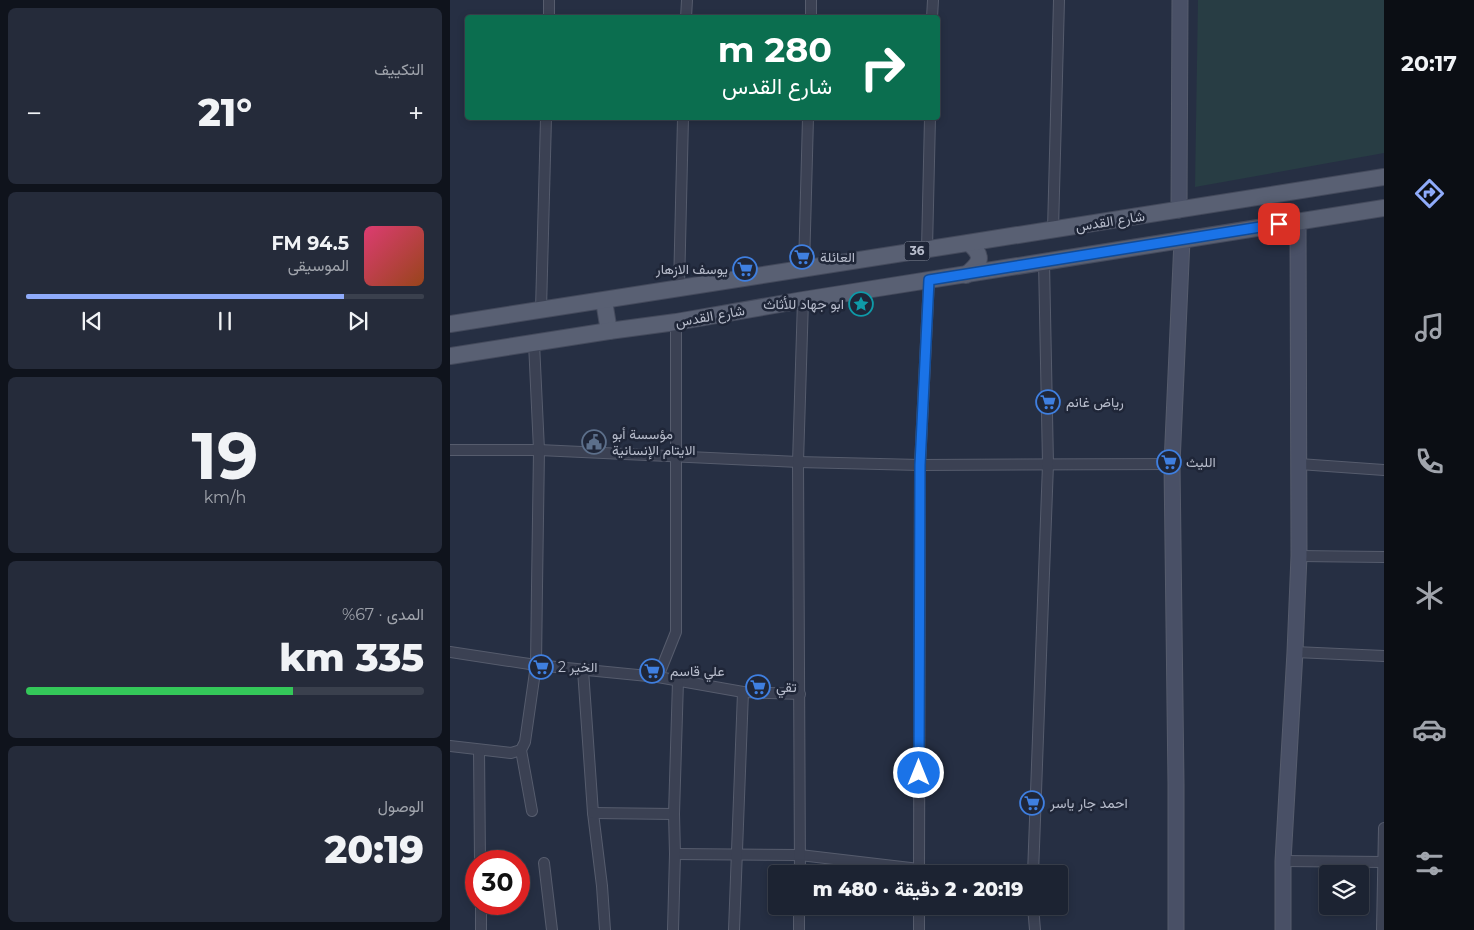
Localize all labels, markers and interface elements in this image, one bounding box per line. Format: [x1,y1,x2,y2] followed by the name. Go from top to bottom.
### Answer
[718,28,832,71] text: 280 m
[850,35,915,100] icon: right
[1401,50,1457,77] text: 20:17
[374,60,424,79] text: التكييف
[722,73,832,100] text: شارع القدس
[198,89,252,136] text: 21°
[26,96,42,130] text: −
[408,96,424,130] text: +
[1412,176,1447,211] icon: directions
[1258,203,1300,245] pin
[1074,207,1146,237] street label: شارع القدس
[1265,210,1293,238] icon: arrive
[271,232,349,255] text: 94.5 FM
[904,242,930,260] road number: 36
[789,244,815,270] supermarket icon: العائلة
[820,248,855,266] place label: العائلة
[288,256,349,275] text: الموسيقى
[732,256,758,282] supermarket icon: يوسف الازهار
[655,260,728,278] place label: يوسف الازهار
[848,291,874,317] place icon: ابو جهاد للأثاث
[763,295,844,313] place label: ابو جهاد للأثاث
[674,301,746,333] street label: شارع القدس
[78,307,106,335] icon: previous
[211,307,239,335] icon: pause
[344,307,372,335] icon: next
[1412,310,1447,345] icon: music
[1035,389,1061,415] supermarket icon: رياض غانم
[1066,393,1124,411] place label: رياض غانم
[192,416,258,495] text: 19
[612,425,696,460] place label: مؤسسة أبو الايتام الإنسانية
[581,429,607,455] public building icon: مؤسسة أبو الايتام الإنسانية
[1412,444,1447,479] icon: phone
[1156,449,1182,475] supermarket icon: الليث
[1186,453,1216,471] place label: الليث
[204,488,246,507] text: km/h
[1412,578,1447,613] icon: climate
[342,605,424,624] text: المدى · 67%
[279,634,424,681] text: 335 km
[528,654,554,680] supermarket icon: الخير 2
[558,658,597,676] place label: الخير 2
[639,658,665,684] supermarket icon: علي قاسم
[670,662,724,683] place label: علي قاسم
[745,674,771,700] supermarket icon: تقي
[776,678,797,699] place label: تقي
[1412,712,1447,747] icon: car
[892,746,944,798] position arrow
[1019,790,1045,816] supermarket icon: احمد جار ياسر
[1049,794,1128,812] place label: احمد جار ياسر
[378,797,424,816] text: الوصول
[324,826,424,873] text: 20:19
[1412,846,1447,881] icon: filters
[465,850,530,915] speed limit sign: 30
[1319,865,1369,915] map controls
[1319,865,1369,915] button: layers
[813,878,1023,901] text: 20:19 · 2 دقيقة · 480 m

